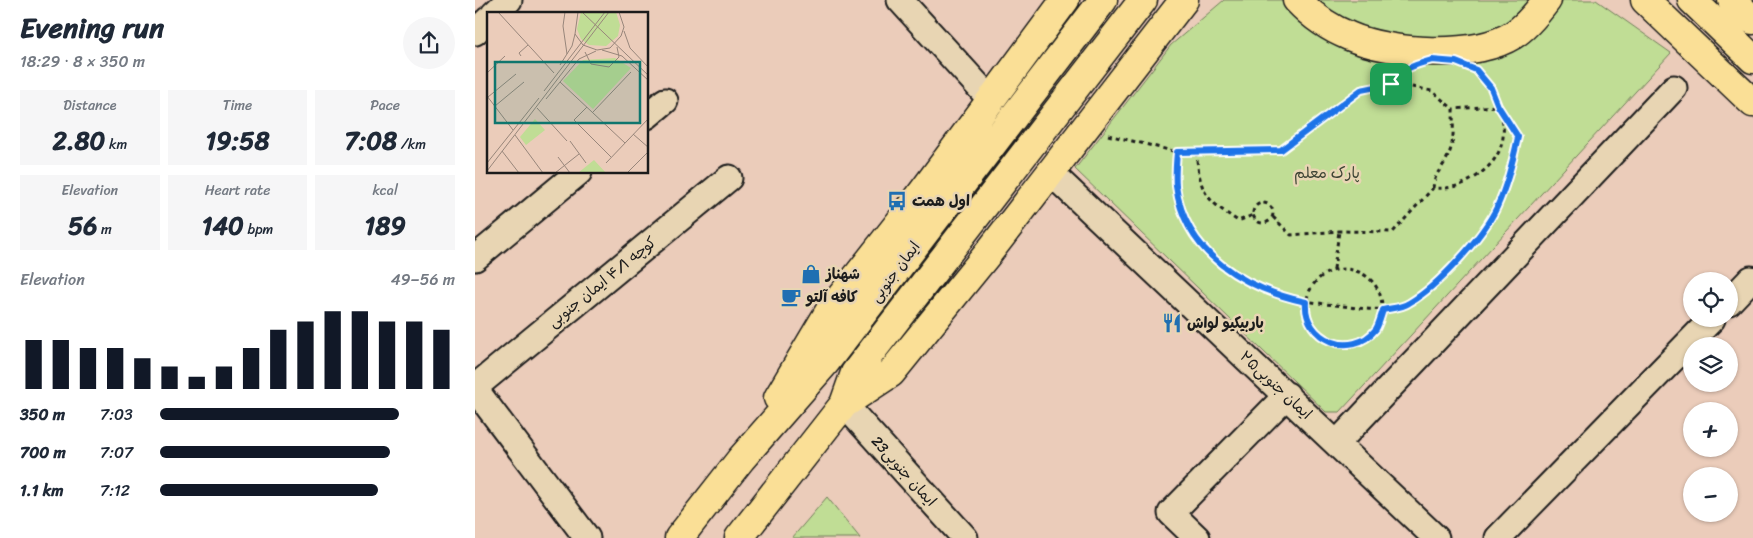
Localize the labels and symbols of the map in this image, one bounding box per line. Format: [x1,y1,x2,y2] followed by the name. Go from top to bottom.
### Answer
[487,12,649,174] inset map
[1370,63,1412,105] pin
[1294,160,1360,186] park label: پارک معلم
[912,188,970,214] place label: اول همت
[886,190,908,212] bus stop icon: اول همت
[542,230,662,334] street label: کوچه ۴/۱ ایمان جنوبی
[863,236,927,308] street label: ایمان جنوبی
[824,261,860,287] place label: شهناز
[800,263,822,285] shop icon: شهناز
[805,284,858,310] place label: کافه آلتو
[780,286,802,308] cafe icon: کافه آلتو
[1187,310,1264,336] place label: باربیکیو لواش
[1161,312,1183,334] restaurant icon: باربیکیو لواش
[1233,344,1319,426] street label: ایمان جنوبی۲۵
[865,429,943,513] street label: 23ایمان جنوبی

